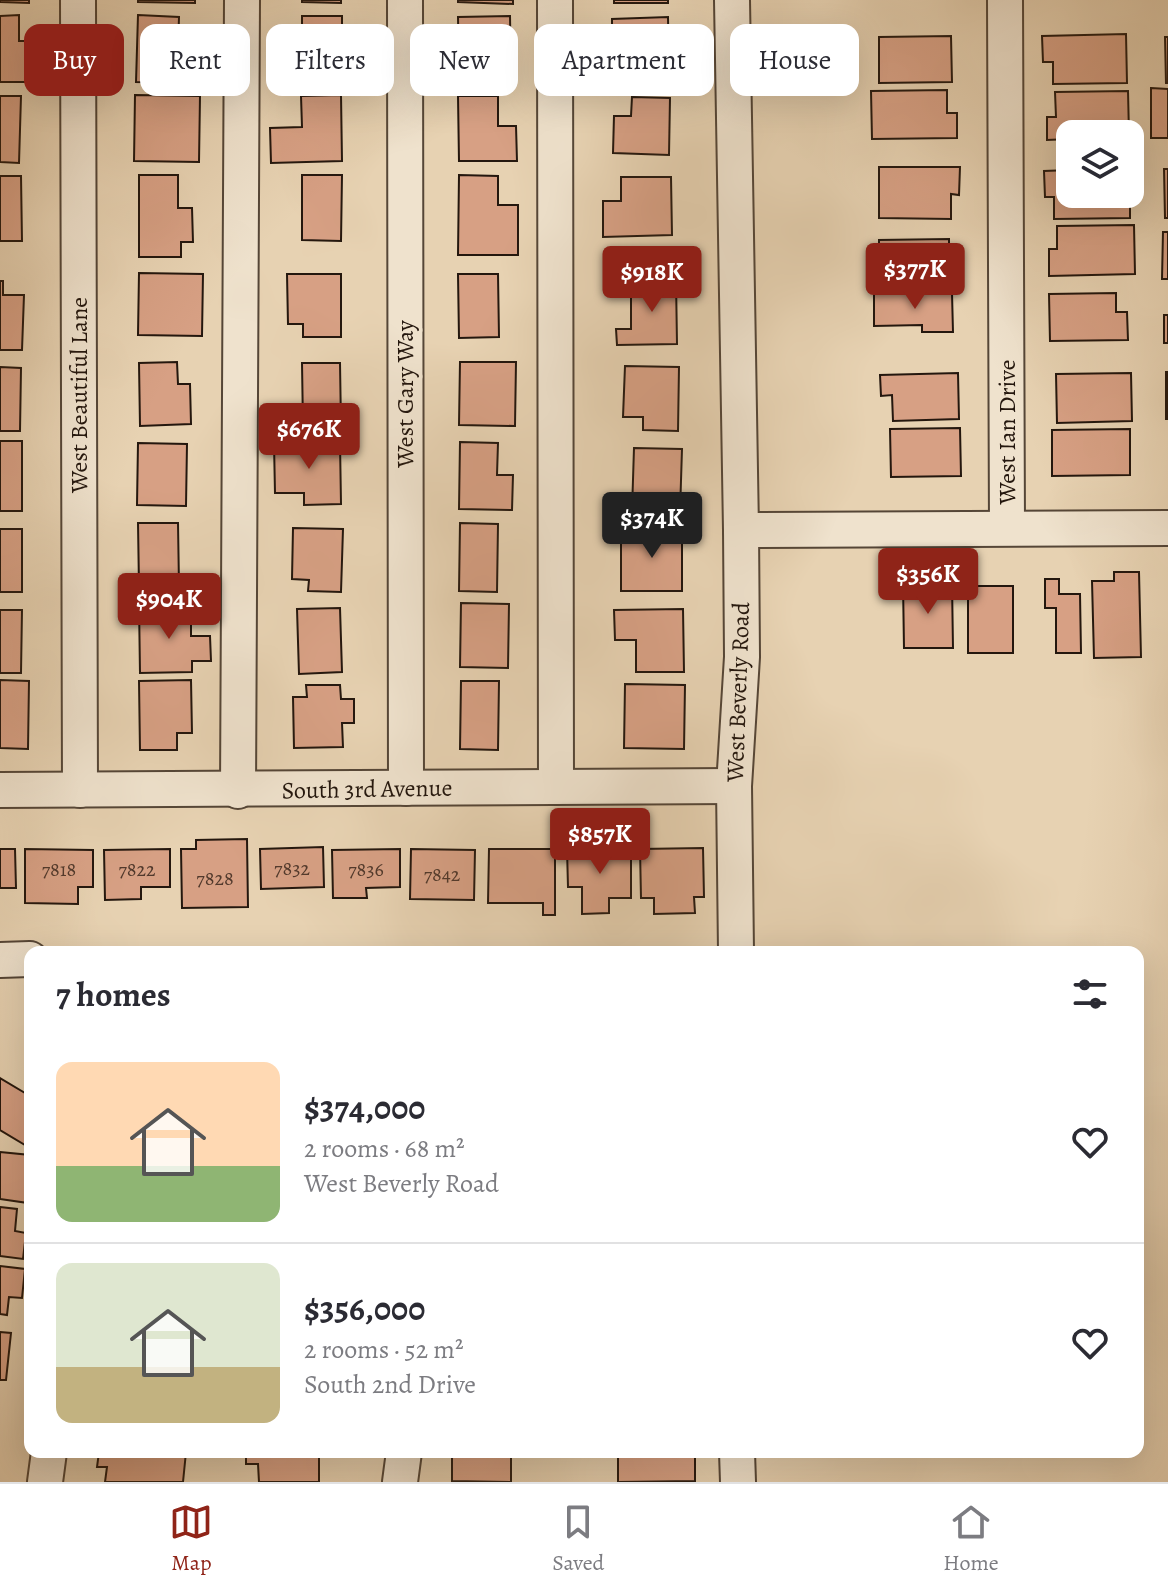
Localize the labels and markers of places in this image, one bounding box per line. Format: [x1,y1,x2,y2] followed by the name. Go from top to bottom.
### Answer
[859,243,971,311] pin: $377K
[596,246,708,314] pin: $918K
[253,403,365,471] pin: $676K
[596,492,708,560] pin: $374K
[872,548,984,616] pin: $356K
[113,573,225,641] pin: $904K
[544,808,656,876] pin: $857K

